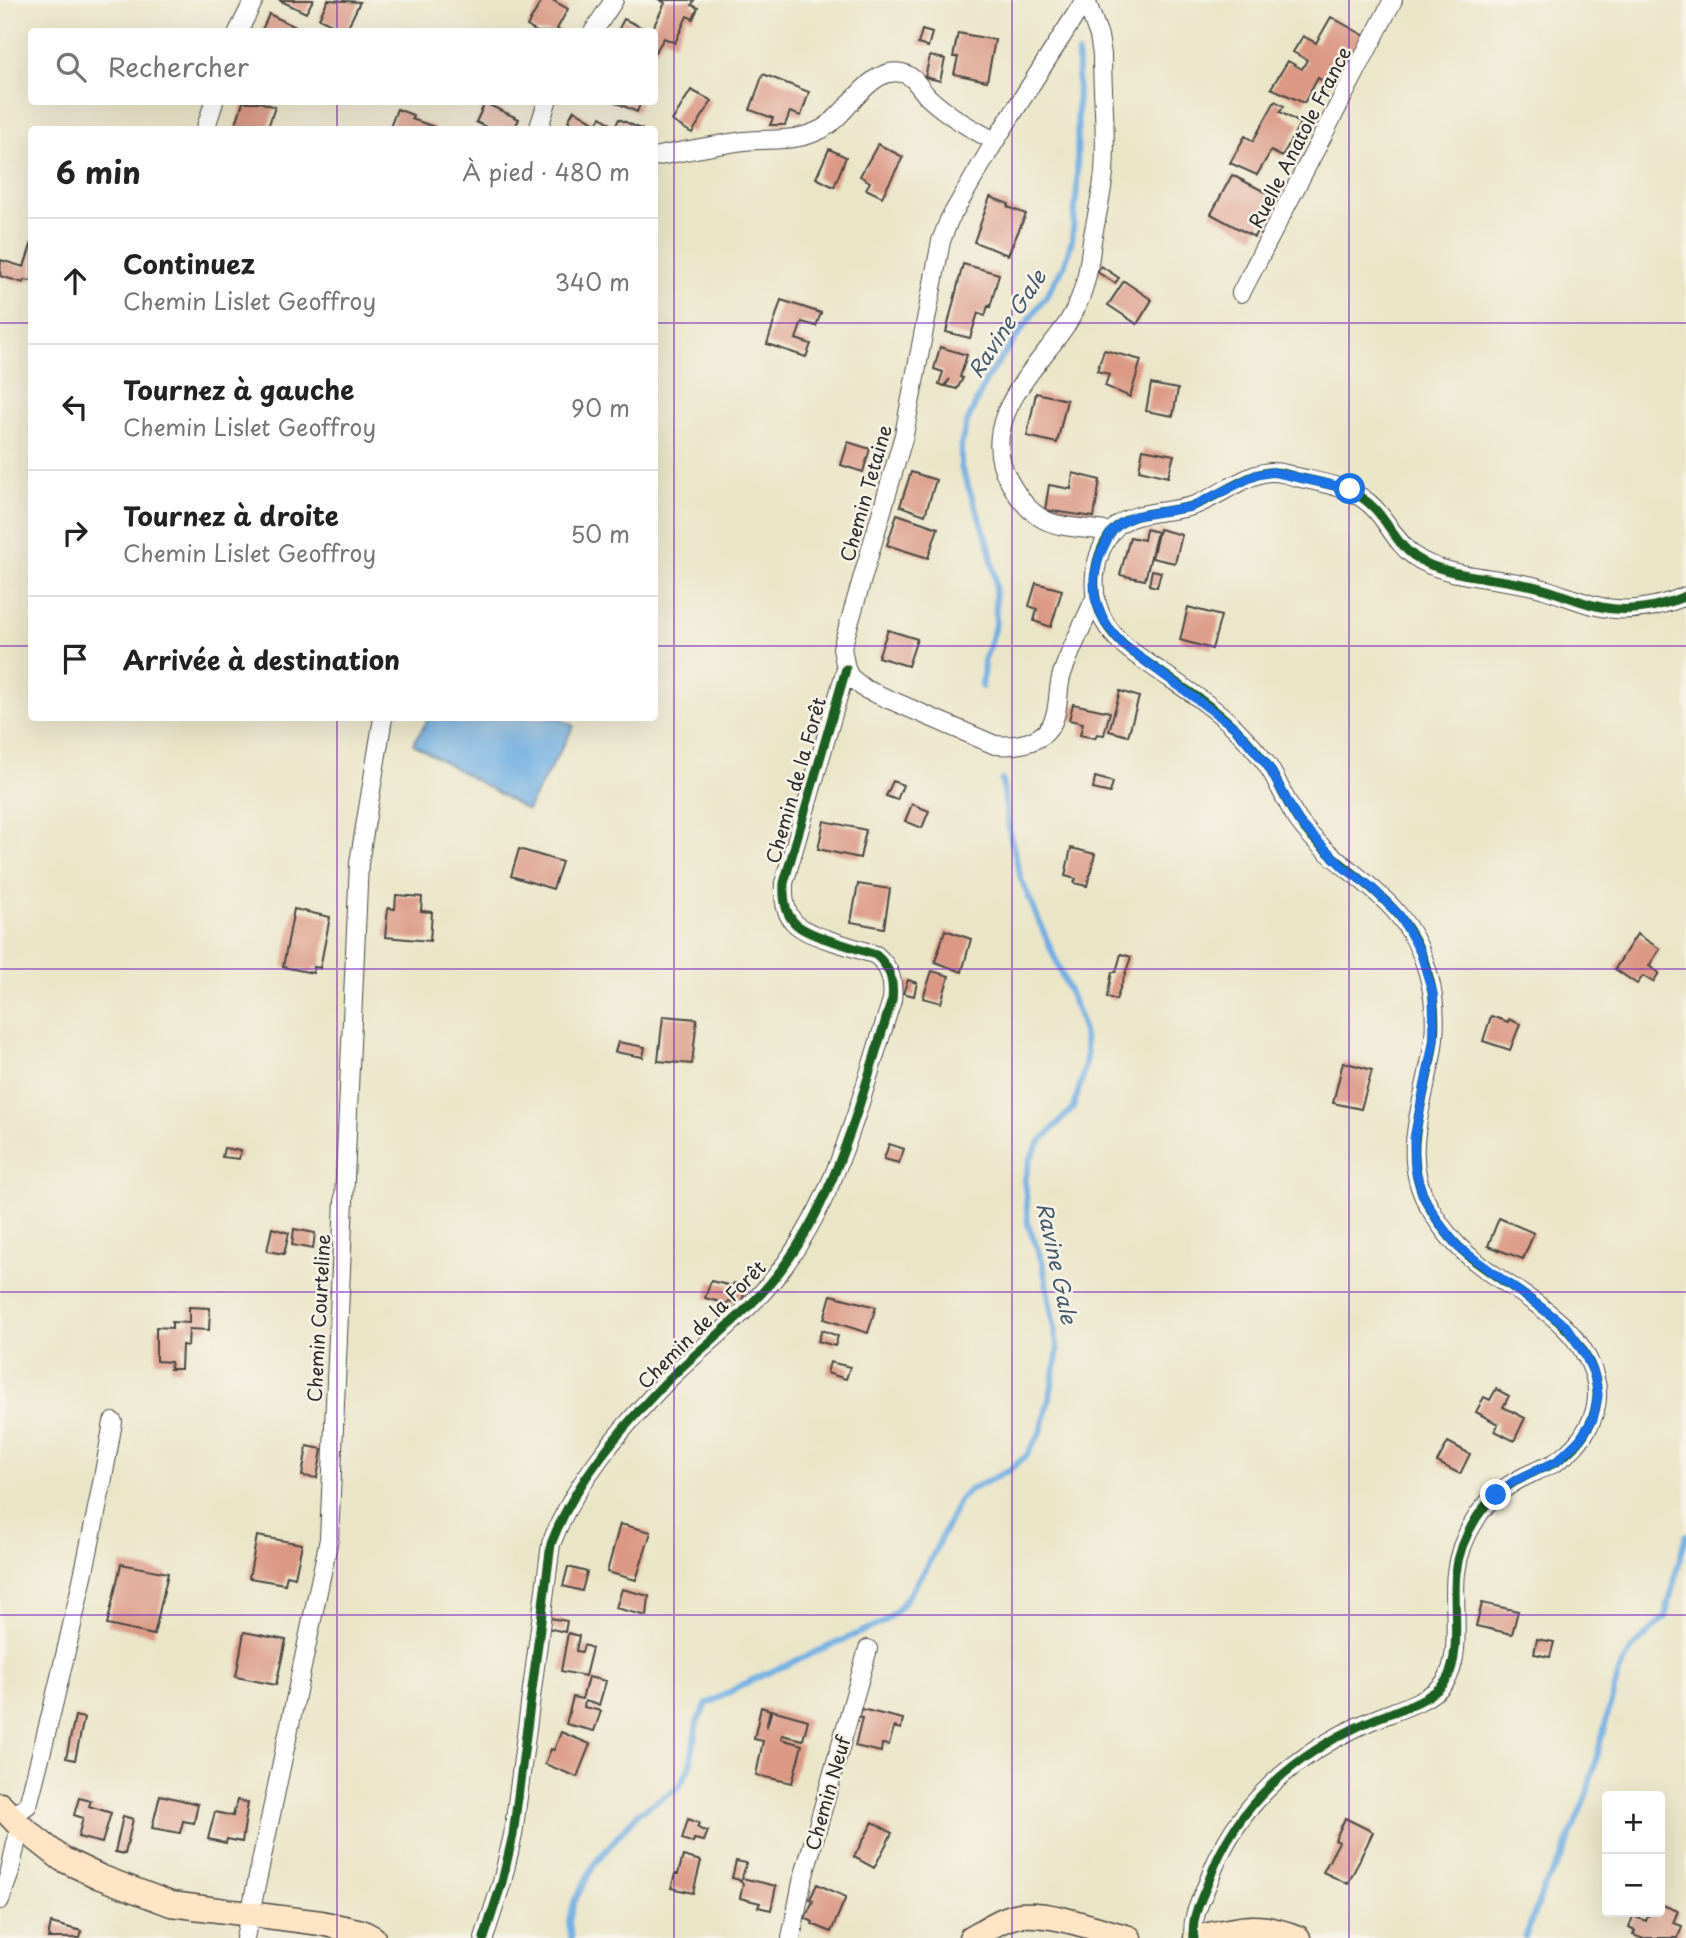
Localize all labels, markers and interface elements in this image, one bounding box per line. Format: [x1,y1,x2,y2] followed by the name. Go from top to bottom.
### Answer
[28,28,658,105] search box
[1241,41,1357,233] street label: Ruelle Anatole France
[108,47,249,86] text: Rechercher
[52,48,90,86] icon: search
[56,149,141,194] text: 6 min
[462,154,630,189] text: À pied · 480 m
[123,244,255,283] text: Continuez
[959,261,1054,384] water label: Ravine Gale
[56,262,94,300] icon: ahead
[555,264,630,299] text: 340 m
[123,283,376,318] text: Chemin Lislet Geoffroy
[123,370,354,409] text: Tournez à gauche
[56,388,94,426] icon: left
[571,390,630,425] text: 90 m
[123,409,376,444] text: Chemin Lislet Geoffroy
[832,421,898,565] street label: Chemin Tetaine
[1334,473,1365,504] route start
[123,496,339,535] text: Tournez à droite
[56,514,94,552] icon: right
[570,516,630,551] text: 50 m
[123,535,376,570] text: Chemin Lislet Geoffroy
[56,640,94,678] icon: arrive
[123,640,400,679] text: Arrivée à destination
[758,693,832,866] street label: Chemin de la Forêt
[1030,1199,1087,1328] water label: Ravine Gale
[300,1233,336,1403] street label: Chemin Courteline
[630,1253,772,1395] street label: Chemin de la Forêt
[1480,1479,1511,1510] route end
[797,1731,857,1853] street label: Chemin Neuf
[1602,1791,1665,1917] map controls
[1602,1791,1665,1854] button: +
[1602,1854,1665,1917] button: −

